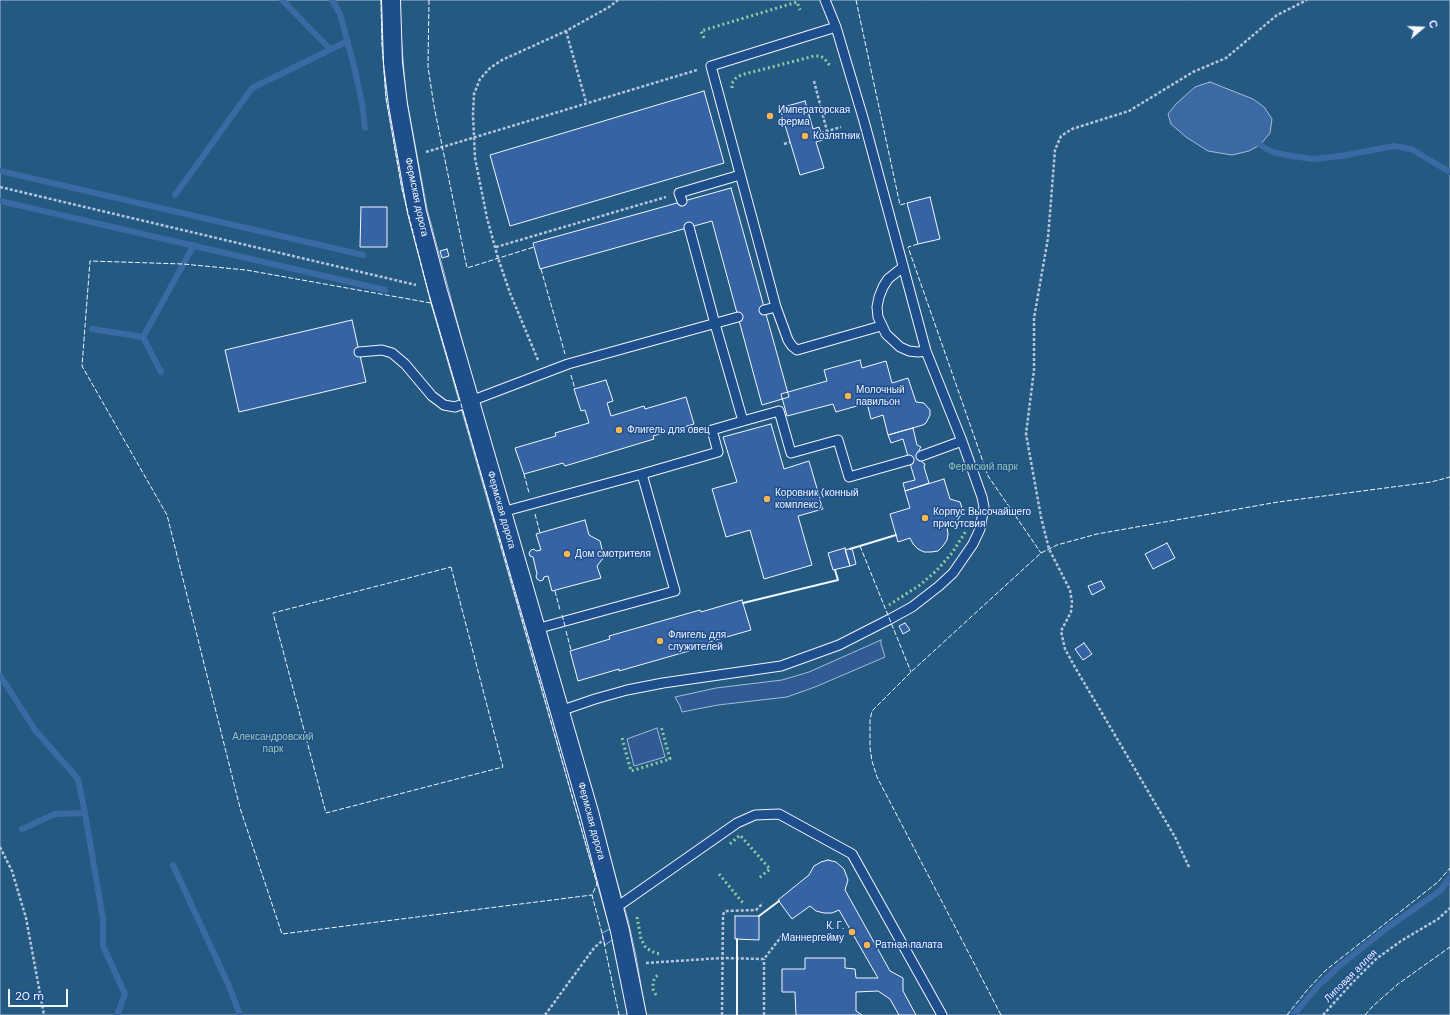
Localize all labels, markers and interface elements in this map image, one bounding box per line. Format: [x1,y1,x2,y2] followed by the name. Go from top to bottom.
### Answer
[1402,8,1442,48] north arrow
[1425,18,1441,30] text: С
[778,104,850,128] place label: Императорская ферма
[765,111,775,121] marker: Императорская ферма
[813,130,860,142] place label: Козлятник
[800,131,810,141] marker: Козлятник
[402,156,430,238] street label: Фермская дорога
[856,384,905,408] place label: Молочный павильон
[843,391,853,401] marker: Молочный павильон
[627,424,710,436] place label: Флигель для овец
[614,425,624,435] marker: Флигель для овец
[948,461,1018,473] park label: Фермский парк
[484,470,518,550] street label: Фермская дорога
[775,487,859,510] place label: Коровник (конный комплекс)
[762,494,772,504] marker: Коровник (конный комплекс)
[933,506,1031,530] place label: Корпус Высочайшего присутсвия
[920,513,930,523] marker: Корпус Высочайшего присутсвия
[575,548,651,560] place label: Дом смотрителя
[562,549,572,559] marker: Дом смотрителя
[668,629,726,652] place label: Флигель для служителей
[655,636,665,646] marker: Флигель для служителей
[232,731,314,754] park label: Александровский парк
[575,781,607,861] street label: Фермская дорога
[781,920,844,944] place label: К. Г. Маннергейму
[847,927,857,937] marker: К. Г. Маннергейму
[875,939,943,951] place label: Ратная палата
[862,940,872,950] marker: Ратная палата
[1322,947,1380,1005] street label: Липовая аллея
[10,981,70,1007] scale bar
[15,988,44,1004] text: 20 m

